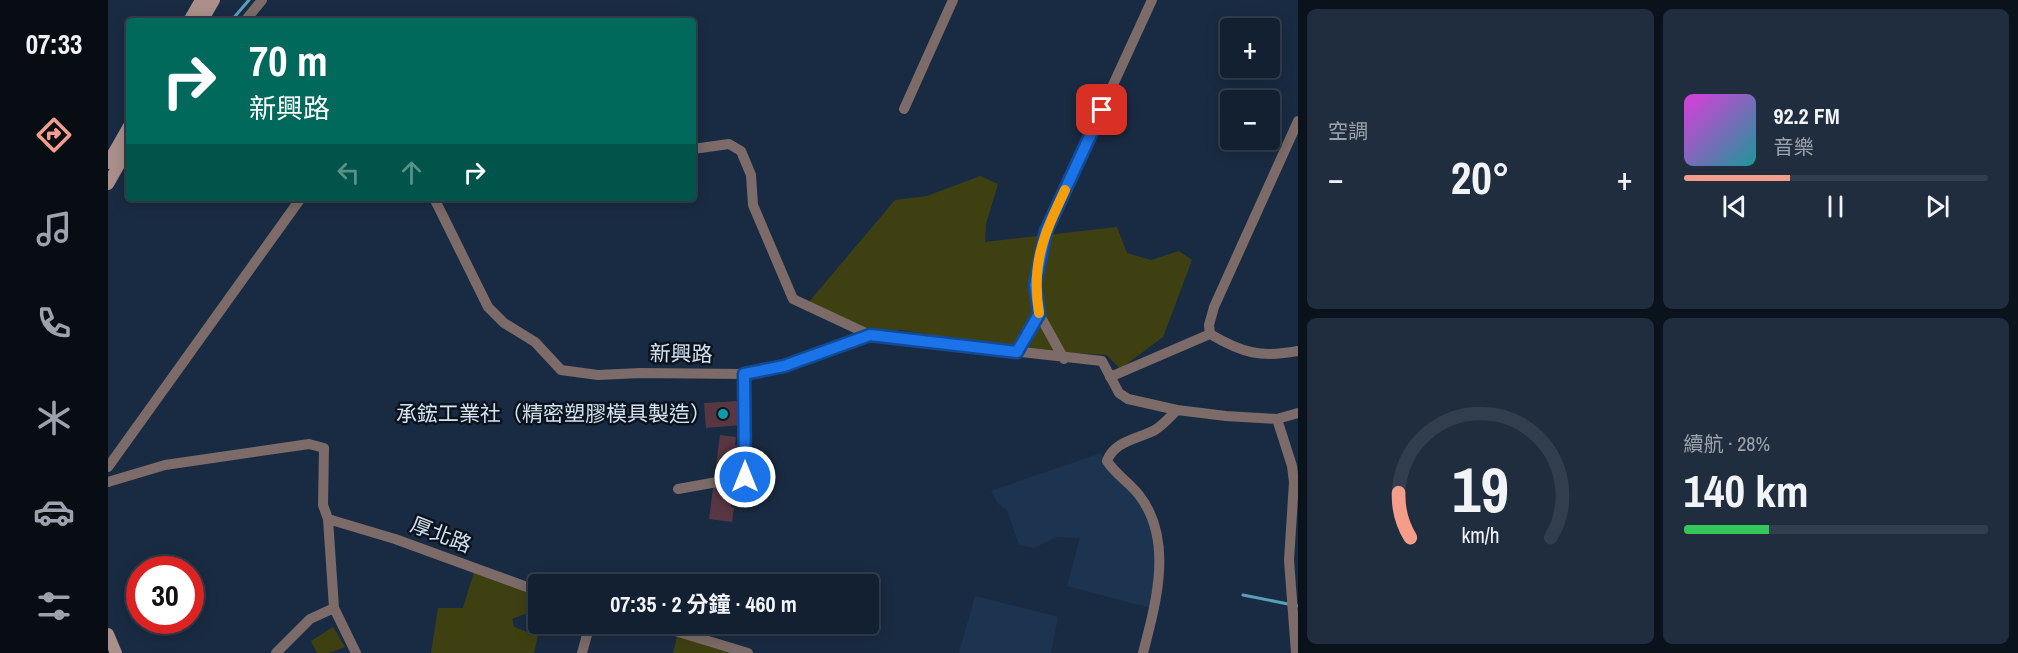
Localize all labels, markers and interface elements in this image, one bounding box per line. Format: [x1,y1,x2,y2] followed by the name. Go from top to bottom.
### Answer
[1220,18,1280,150] map controls
[1220,18,1280,78] button: +
[26,26,82,62] text: 07:33
[249,33,328,89] text: 70 m
[150,42,228,120] icon: right
[1076,84,1127,135] pin
[249,90,330,126] text: 新興路
[1220,90,1280,150] button: −
[1085,93,1118,126] icon: arrive
[1774,101,1840,131] text: 92.2 FM
[33,114,75,156] icon: directions
[1328,117,1368,144] text: 空調
[1774,133,1814,160] text: 音樂
[1451,147,1510,208] text: 20°
[332,156,365,189] icon: left
[395,156,428,189] icon: ahead
[458,156,491,189] icon: right
[1328,156,1344,200] text: −
[1617,156,1632,200] text: +
[1718,190,1751,223] icon: previous
[1819,190,1852,223] icon: pause
[1921,190,1954,223] icon: next
[33,208,75,250] icon: music
[33,302,75,344] icon: phone
[649,338,713,369] street label: 新興路
[33,397,75,439] icon: climate
[396,399,711,428] place label: 承鋐工業社（精密塑膠模具製造）
[716,407,730,421] marker: 承鋐工業社（精密塑膠模具製造）
[1684,430,1770,457] text: 續航 · 28%
[713,445,777,509] position arrow
[1452,447,1509,531] text: 19
[1684,460,1809,521] text: 140 km
[33,491,75,533] icon: car
[407,510,476,559] street label: 厚北路
[1461,521,1499,550] text: km/h
[126,556,204,634] speed limit sign: 30
[33,585,75,627] icon: filters
[610,589,797,619] text: 07:35 · 2 分鐘 · 460 m

